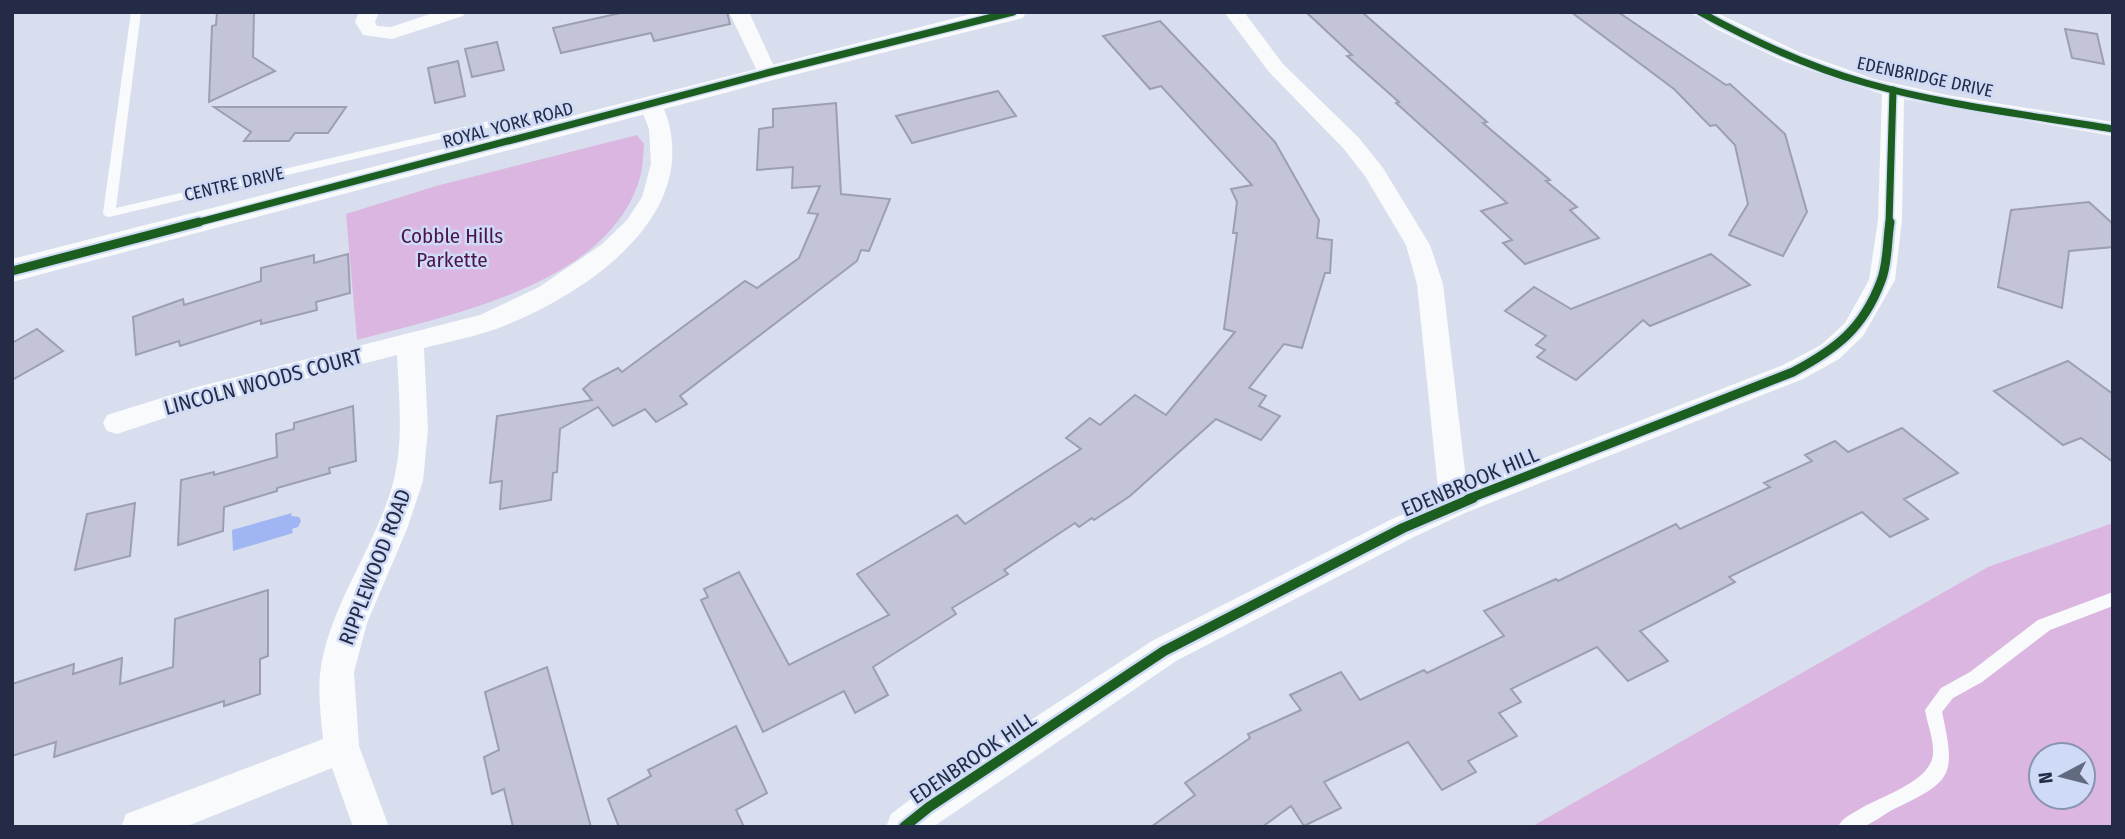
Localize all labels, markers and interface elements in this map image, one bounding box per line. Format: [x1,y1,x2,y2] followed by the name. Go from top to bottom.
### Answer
[1855,52,1995,102] street label: EDENBRIDGE DRIVE
[440,97,576,153] street label: ROYAL YORK ROAD
[182,162,286,206] street label: CENTRE DRIVE
[401,223,503,273] park label: Cobble Hills Parkette
[161,343,365,421] street label: LINCOLN WOODS COURT
[1397,441,1543,523] street label: EDENBROOK HILL
[333,485,417,649] street label: RIPPLEWOOD ROAD
[905,706,1042,810] street label: EDENBROOK HILL
[2027,741,2097,811] north arrow
[2034,771,2058,785] text: N

